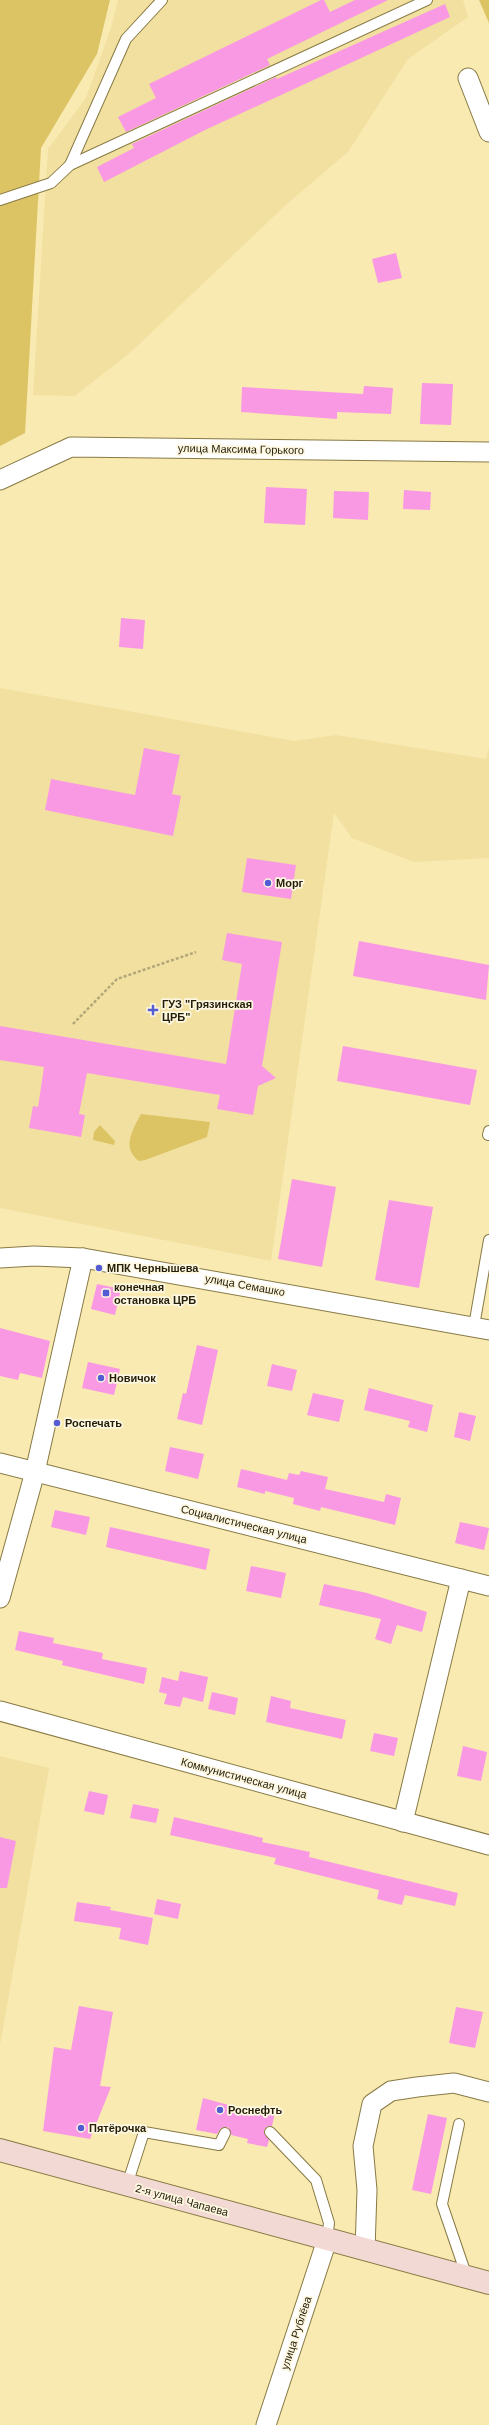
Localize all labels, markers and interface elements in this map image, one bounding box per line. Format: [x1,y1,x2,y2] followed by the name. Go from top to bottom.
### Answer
[178,442,304,456] street label: улица Максима Горького
[276,877,304,889] place label: Морг
[263,878,273,888] marker: Морг
[162,998,252,1023] place label: ГУЗ "Грязинская ЦРБ"
[147,1004,159,1016] marker: ГУЗ "Грязинская ЦРБ"
[107,1262,199,1274] place label: МПК Чернышева
[94,1263,104,1273] marker: МПК Чернышева
[204,1272,286,1298] street label: улица Семашко
[114,1281,196,1306] place label: конечная остановка ЦРБ
[101,1288,111,1298] marker: конечная остановка ЦРБ
[109,1372,156,1384] place label: Новичок
[96,1373,106,1383] marker: Новичок
[65,1417,122,1429] place label: Роспечать
[52,1418,62,1428] marker: Роспечать
[180,1502,309,1546] street label: Социалистическая улица
[180,1755,309,1801] street label: Коммунистическая улица
[228,2104,282,2116] place label: Роснефть
[215,2105,225,2115] marker: Роснефть
[89,2122,147,2134] place label: Пятёрочка
[76,2123,86,2133] marker: Пятёрочка
[134,2182,231,2218] street label: 2-я улица Чапаева
[278,2294,314,2371] street label: улица Рублёва

